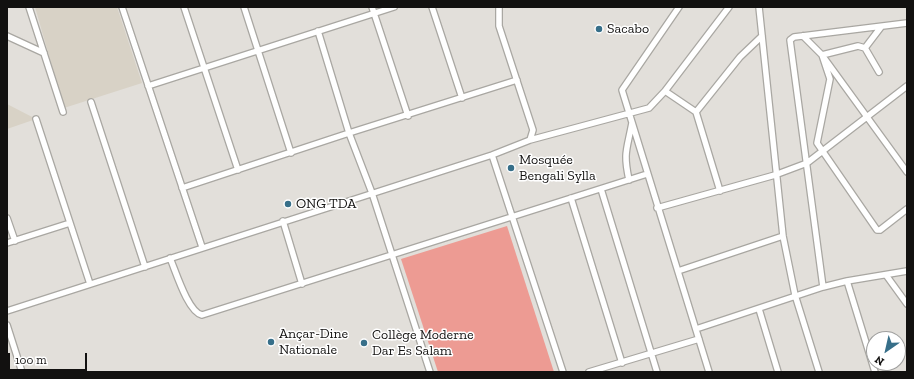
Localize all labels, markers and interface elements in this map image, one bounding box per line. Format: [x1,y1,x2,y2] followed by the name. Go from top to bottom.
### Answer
[607,21,649,37] place label: Sacabo
[594,24,604,34] marker: Sacabo
[519,152,596,184] place label: Mosquée Bengali Sylla
[506,163,516,173] marker: Mosquée Bengali Sylla
[296,196,356,212] place label: ONG TDA
[283,199,293,209] marker: ONG TDA
[279,326,348,358] place label: Ançar-Dine Nationale
[372,327,474,360] place label: Collège Moderne Dar Es Salam
[866,331,906,371] north arrow
[266,337,276,347] marker: Ançar-Dine Nationale
[359,338,369,348] marker: Collège Moderne Dar Es Salam
[10,345,89,371] scale bar
[15,353,47,367] text: 100 m
[872,353,887,368] text: N

